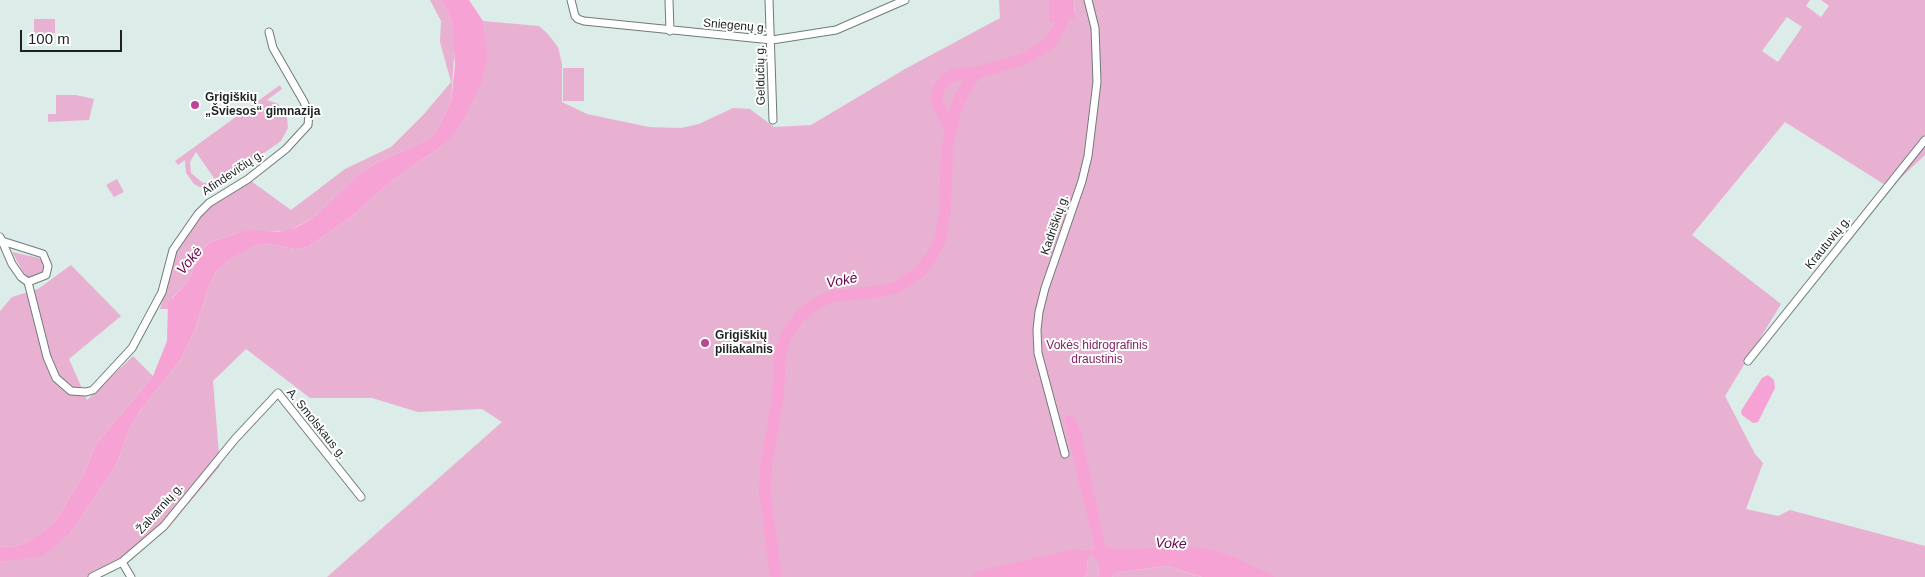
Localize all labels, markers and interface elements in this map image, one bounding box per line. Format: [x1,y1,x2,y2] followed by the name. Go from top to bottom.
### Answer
[702,16,768,36] street label: Sniegenų g.
[22,20,125,52] scale bar
[28,30,70,47] text: 100 m
[753,45,769,105] street label: Geldučių g.
[205,91,320,119] place label: Grigiškių „Šviesos“ gimnazija
[189,99,201,111] marker: Grigiškių „Šviesos“ gimnazija
[199,147,267,199] street label: Afindevičių g.
[1038,193,1072,257] street label: Kadriškių g.
[1802,214,1854,272] street label: Krautuvių g.
[173,244,207,278] water label: Vokė
[825,270,859,292] water label: Vokė
[715,329,773,357] place label: Grigiškių piliakalnis
[699,337,711,349] marker: Grigiškių piliakalnis
[1046,339,1148,367] park label: Vokės hidrografinis draustinis
[283,386,349,462] street label: A. Smolskaus g.
[134,481,186,537] street label: Žalvarnių g.
[1155,535,1187,553] water label: Vokė

